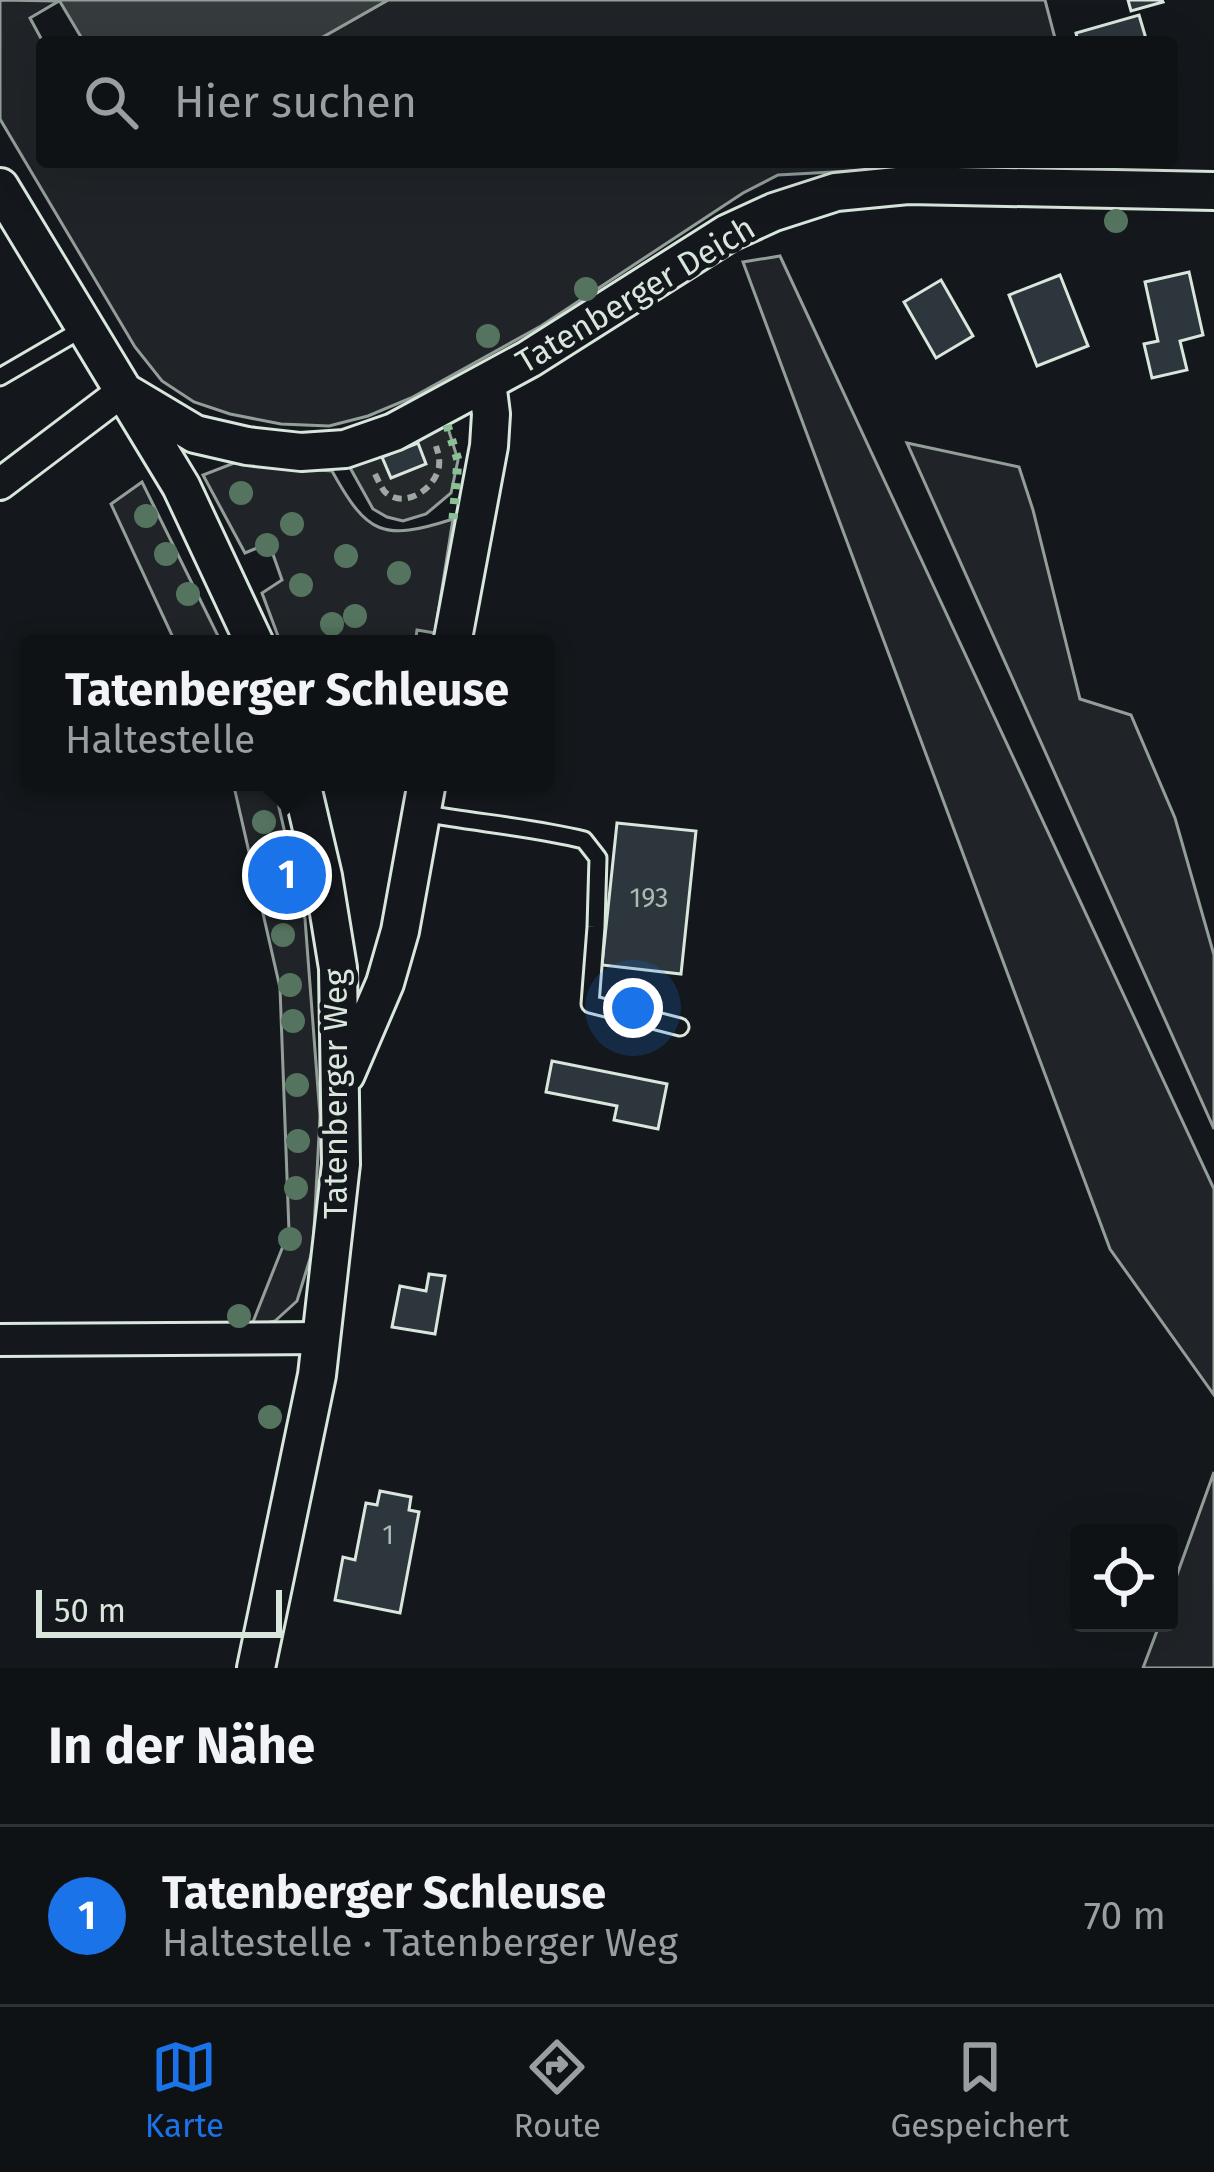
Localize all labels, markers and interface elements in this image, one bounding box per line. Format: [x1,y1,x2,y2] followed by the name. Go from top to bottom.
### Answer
[36,36,1178,168] search box
[78,69,144,135] icon: search
[174,75,417,129] text: Hier suchen
[509,208,762,382] street label: Tatenberger Deich
[20,635,554,791] popup
[65,663,509,717] text: Tatenberger Schleuse
[65,717,255,763] text: Haltestelle
[248,830,326,920] pin: 1
[630,882,668,914] house number: 193
[316,968,356,1219] street label: Tatenberger Weg
[603,978,663,1038] your location
[382,1519,394,1551] house number: 1
[1070,1524,1178,1632] map controls
[1070,1524,1178,1632] button: locate
[36,1584,282,1637] scale bar
[54,1591,126,1631] text: 50 m
[48,1715,315,1777] text: In der Nähe
[162,1866,606,1920] text: Tatenberger Schleuse
[78,1893,96,1939] text: 1
[1084,1893,1166,1939] text: 70 m
[162,1920,678,1966] text: Haltestelle · Tatenberger Weg
[145,2034,224,2146] tab: Karte
[514,2034,601,2146] tab: Route
[890,2034,1069,2146] tab: Gespeichert

